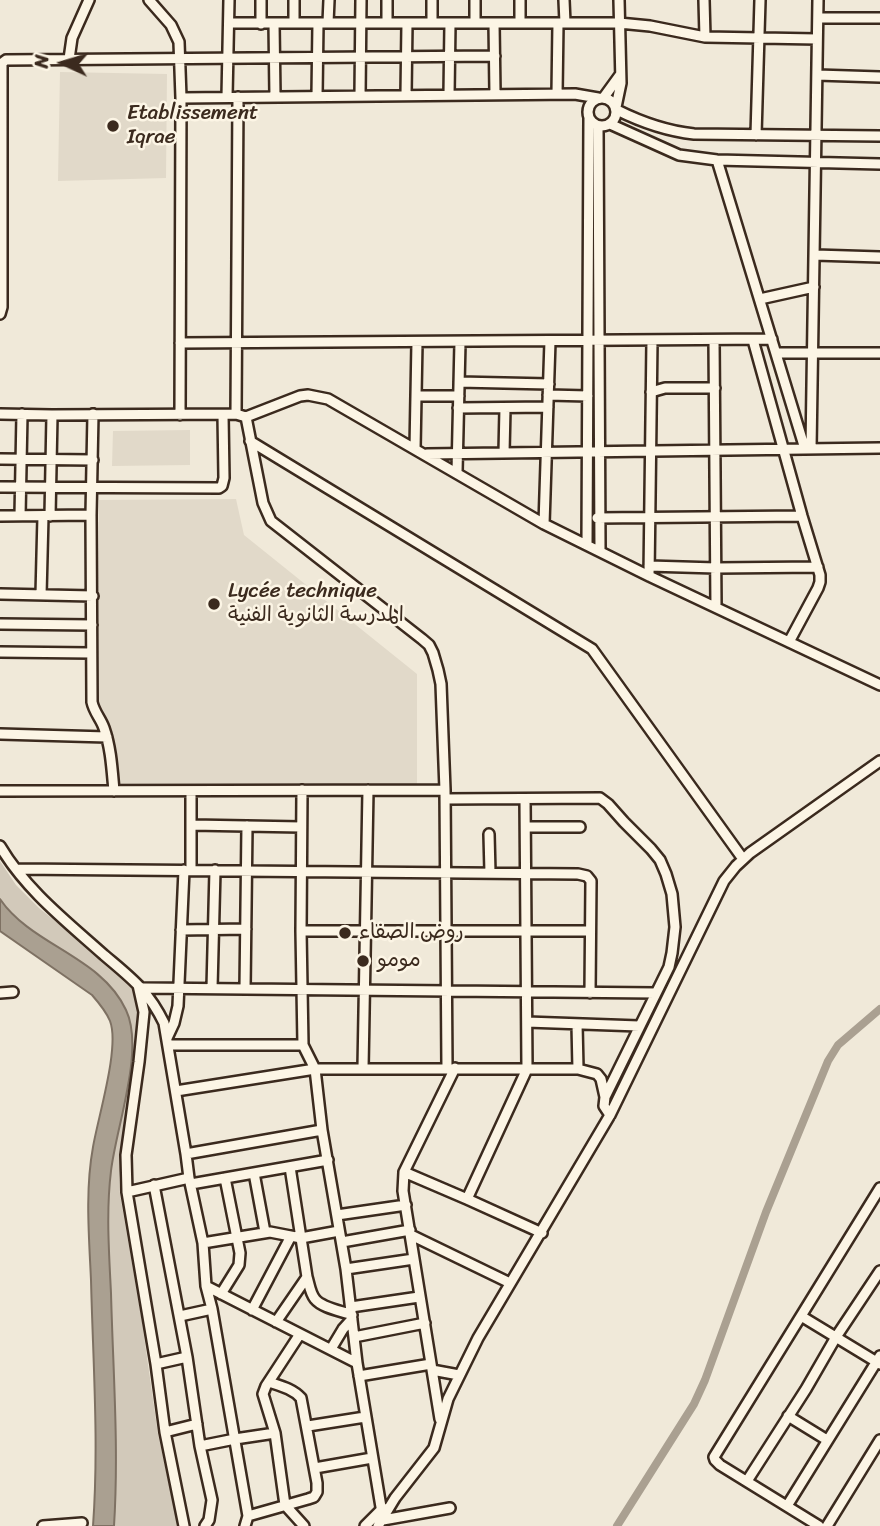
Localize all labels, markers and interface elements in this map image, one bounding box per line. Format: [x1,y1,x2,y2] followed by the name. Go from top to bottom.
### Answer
[28,28,98,98] north arrow
[25,54,58,69] text: N
[127,101,258,151] place label: Etablissement Iqrae
[105,118,121,134] marker: Etablissement Iqrae
[228,579,404,629] place label: Lycée technique المدرسة الثانوية الفنية
[206,596,222,612] marker: Lycée technique المدرسة الثانوية الفنية
[359,920,464,946] place label: روض الصفاء
[337,925,353,941] marker: روض الصفاء
[377,948,421,974] place label: مومو
[355,953,371,969] marker: مومو

